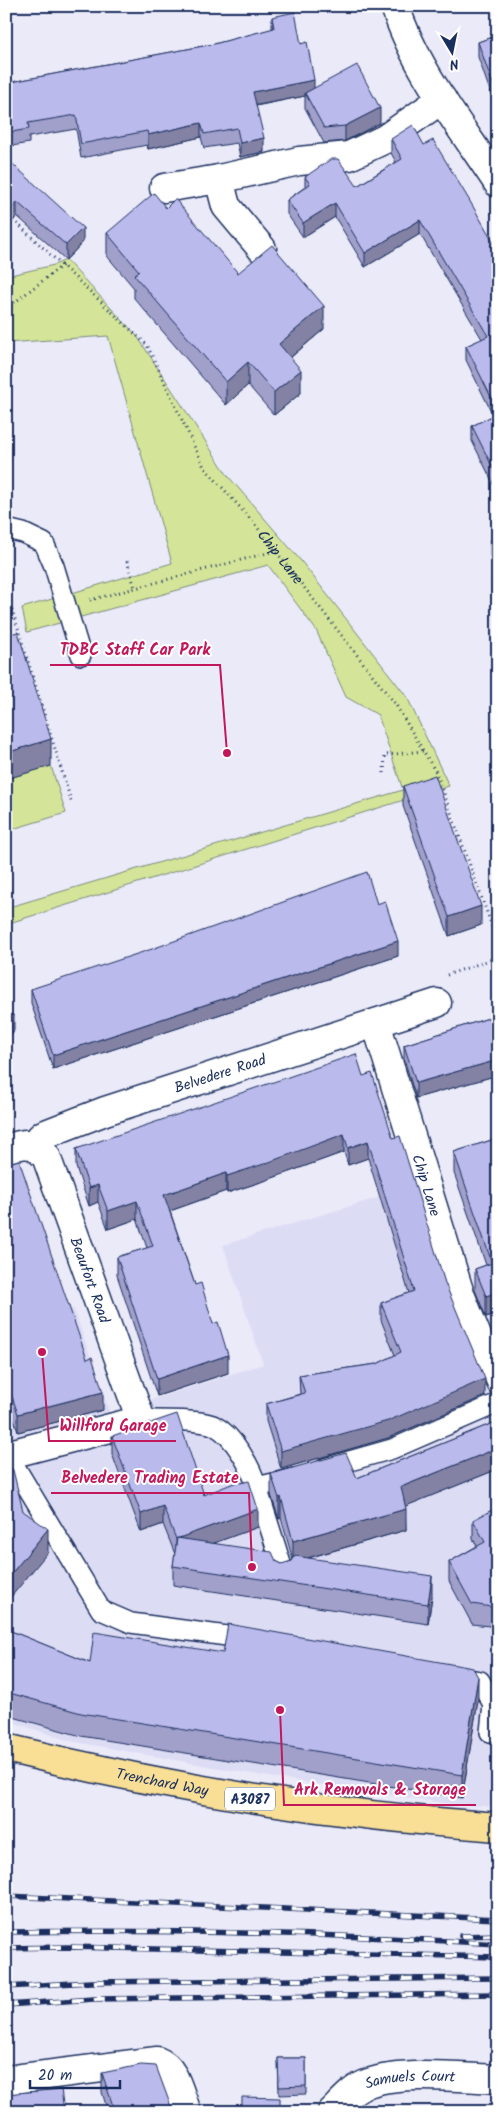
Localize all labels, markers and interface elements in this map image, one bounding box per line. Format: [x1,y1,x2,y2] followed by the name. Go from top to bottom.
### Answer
[426,28,476,78] north arrow
[448,52,460,75] text: N
[251,525,309,590] street label: Chip Lane
[50,634,220,665] callout: TDBC Staff Car Park
[60,638,211,663] text: TDBC Staff Car Park
[171,1048,270,1101] street label: Belvedere Road
[404,1152,446,1220] street label: Chip Lane
[62,1234,116,1327] street label: Beaufort Road
[49,1410,176,1441] callout: Willford Garage
[59,1414,167,1439] text: Willford Garage
[51,1462,249,1493] callout: Belvedere Trading Estate
[61,1466,239,1491] text: Belvedere Trading Estate
[114,1762,211,1804] street label: Trenchard Way
[284,1774,476,1805] callout: Ark Removals & Storage
[294,1778,466,1803] text: Ark Removals & Storage
[225,1788,275,1810] road number: A3087
[30,2058,120,2090] scale bar
[38,2064,72,2088] text: 20 m
[361,2065,456,2097] street label: Samuels Court

